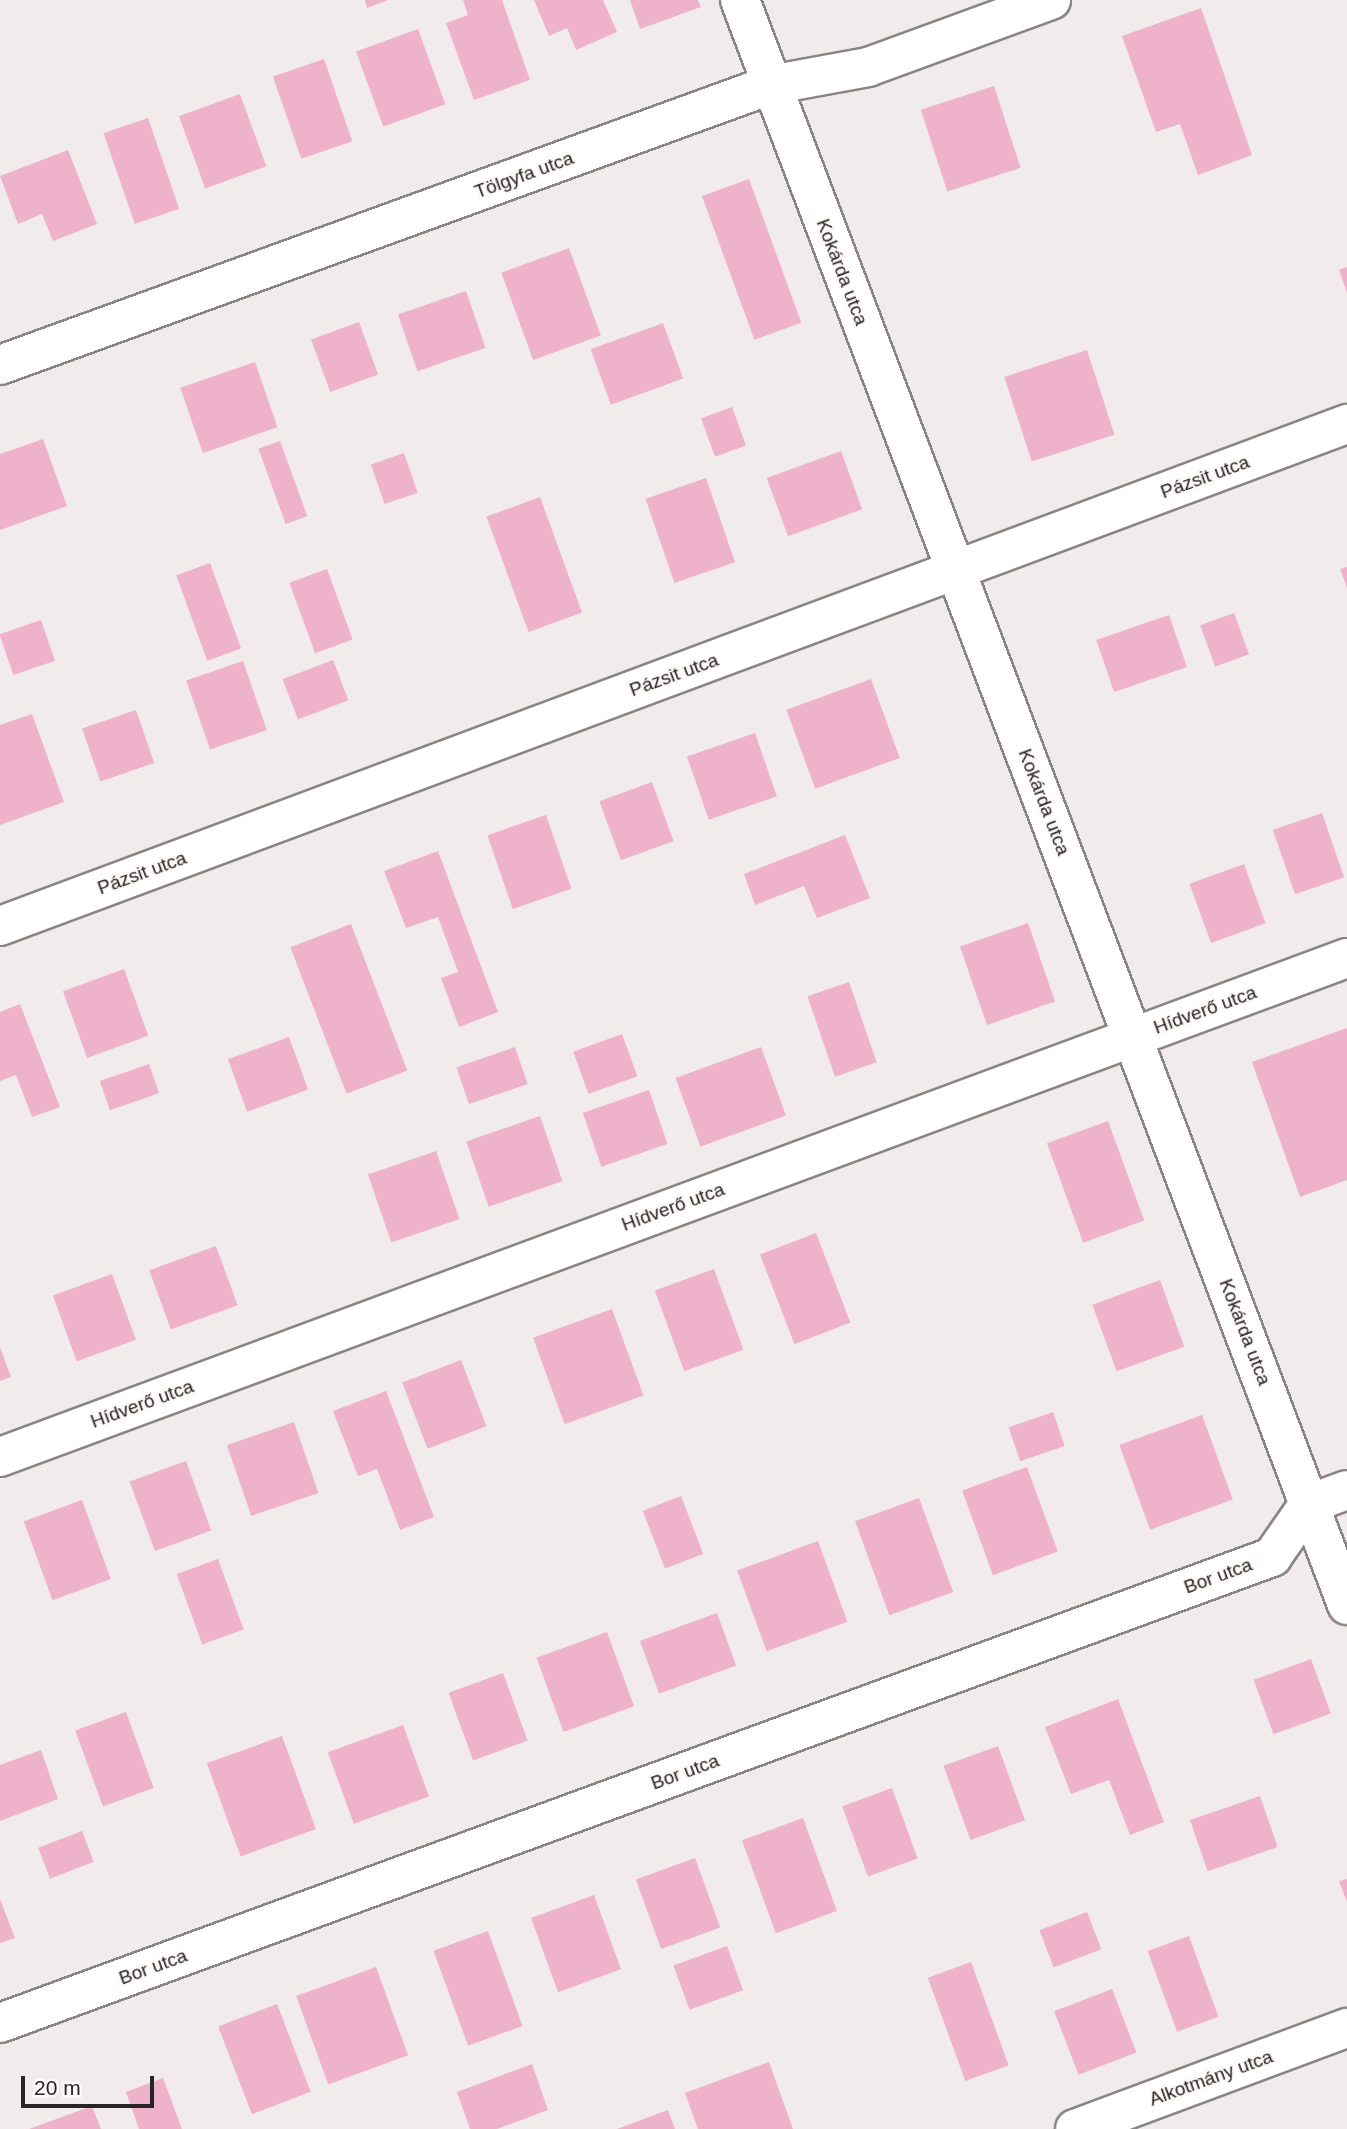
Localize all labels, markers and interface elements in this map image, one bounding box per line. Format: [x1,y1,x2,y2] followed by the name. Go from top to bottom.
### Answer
[471,147,577,203] street label: Tölgyfa utca
[811,216,873,328] street label: Kokárda utca
[1157,450,1253,504] street label: Pázsit utca
[626,648,722,702] street label: Pázsit utca
[1013,746,1075,858] street label: Kokárda utca
[94,846,190,900] street label: Pázsit utca
[1150,981,1260,1039] street label: Hídverő utca
[618,1178,728,1236] street label: Hídverő utca
[1214,1276,1276,1388] street label: Kokárda utca
[87,1375,197,1433] street label: Hídverő utca
[1181,1553,1255,1599] street label: Bor utca
[648,1749,722,1795] street label: Bor utca
[116,1944,190,1990] street label: Bor utca
[1146,2045,1276,2111] street label: Alkotmány utca
[24,2062,158,2106] scale bar
[34,2076,81,2099] text: 20 m

